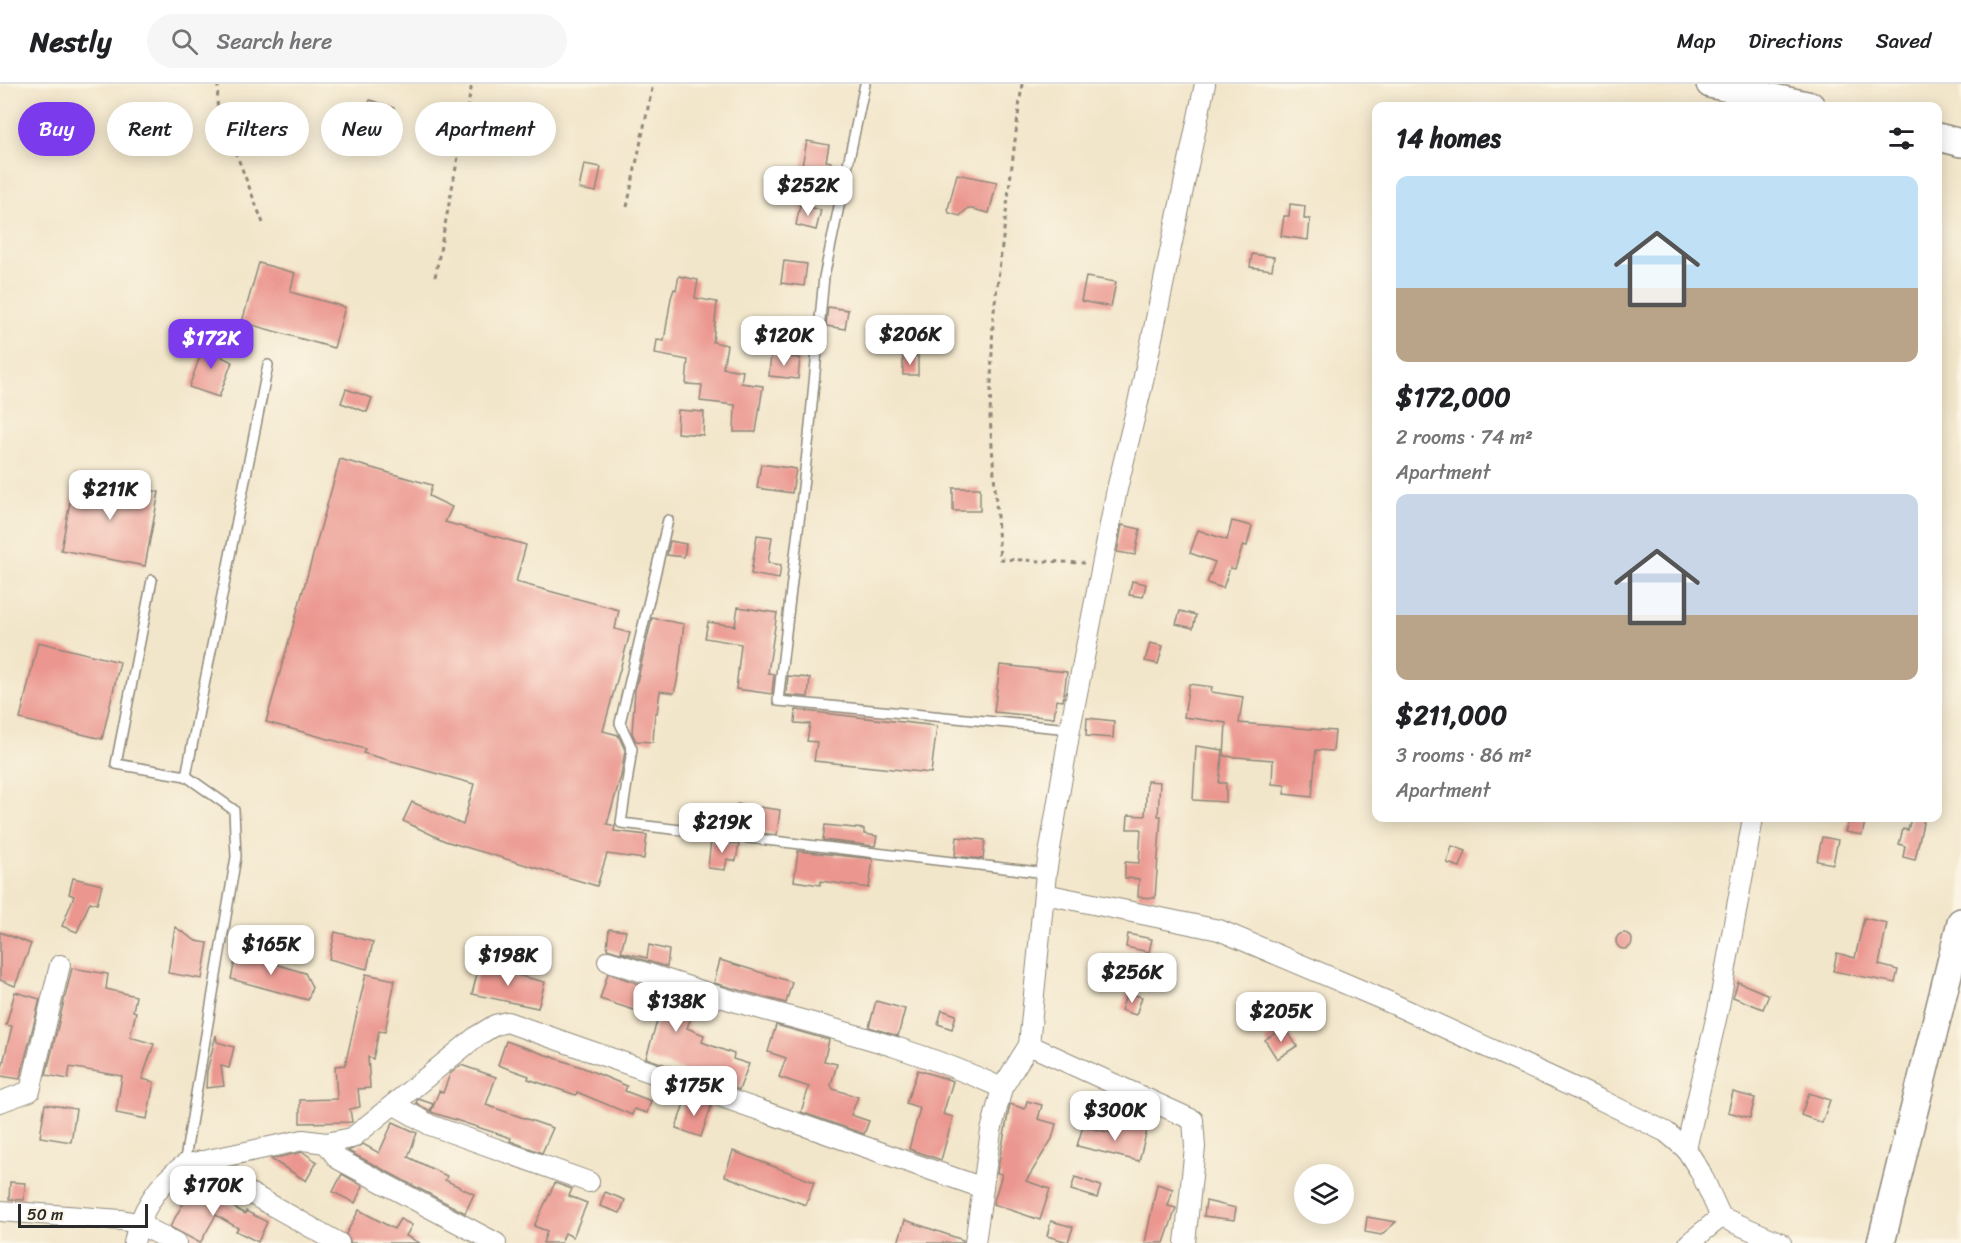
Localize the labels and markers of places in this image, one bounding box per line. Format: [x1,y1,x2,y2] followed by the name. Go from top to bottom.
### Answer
[766,166,850,217] pin: $252K
[868,315,952,366] pin: $206K
[742,316,826,367] pin: $120K
[169,319,253,370] pin: $172K
[68,470,152,521] pin: $211K
[680,803,764,854] pin: $219K
[229,925,313,976] pin: $165K
[466,936,550,987] pin: $198K
[1090,953,1174,1004] pin: $256K
[634,982,718,1033] pin: $138K
[1239,992,1323,1043] pin: $205K
[652,1066,736,1117] pin: $175K
[1073,1091,1157,1142] pin: $300K
[171,1166,255,1217] pin: $170K

